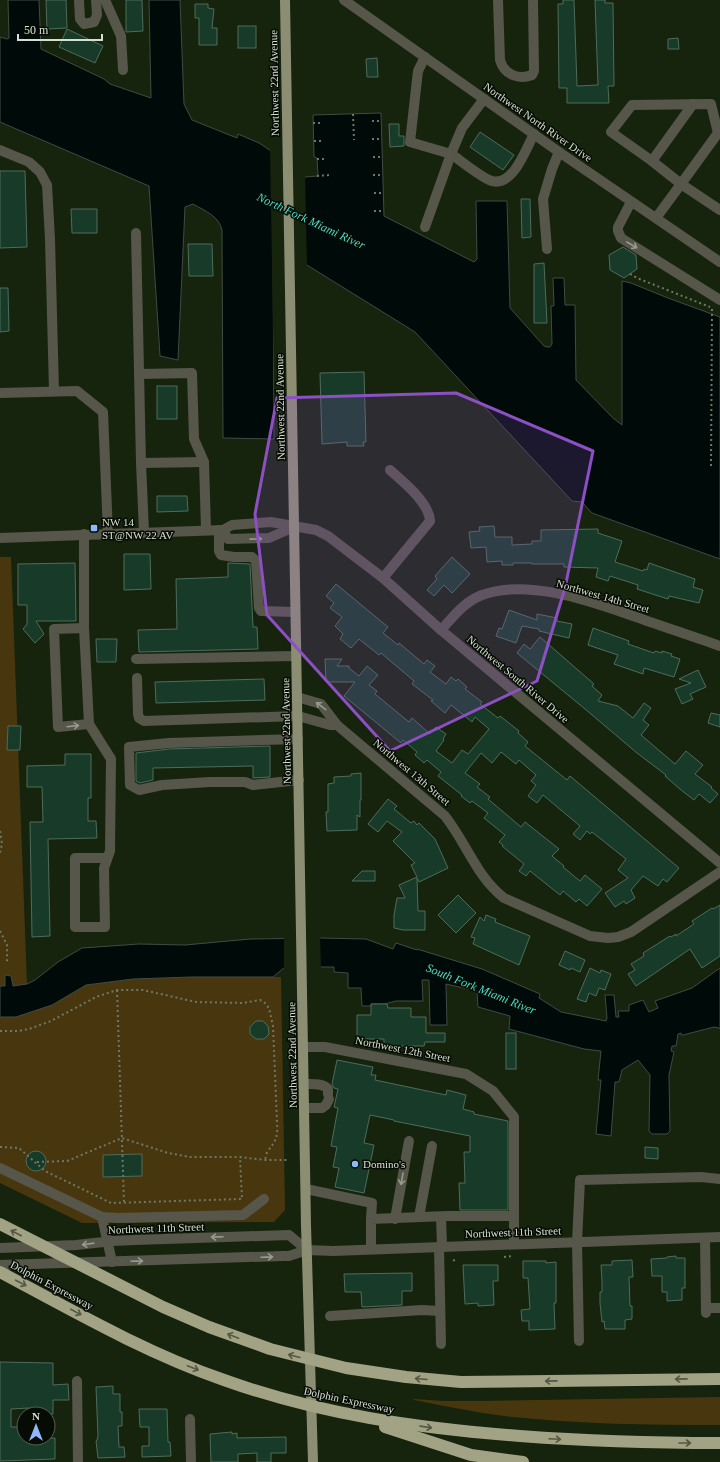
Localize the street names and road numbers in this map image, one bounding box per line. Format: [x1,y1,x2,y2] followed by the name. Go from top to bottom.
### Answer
[267,30,281,136] street label: Northwest 22nd Avenue
[482,80,594,164] street label: Northwest North River Drive
[273,354,287,460] street label: Northwest 22nd Avenue
[555,577,651,615] street label: Northwest 14th Street
[465,633,571,725] street label: Northwest South River Drive
[279,678,293,784] street label: Northwest 22nd Avenue
[371,736,453,808] street label: Northwest 13th Street
[285,1002,299,1108] street label: Northwest 22nd Avenue
[354,1034,452,1064] street label: Northwest 12th Street
[108,1220,204,1236] street label: Northwest 11th Street
[465,1224,561,1240] street label: Northwest 11th Street
[9,1258,96,1312] street label: Dolphin Expressway
[303,1385,396,1416] street label: Dolphin Expressway

